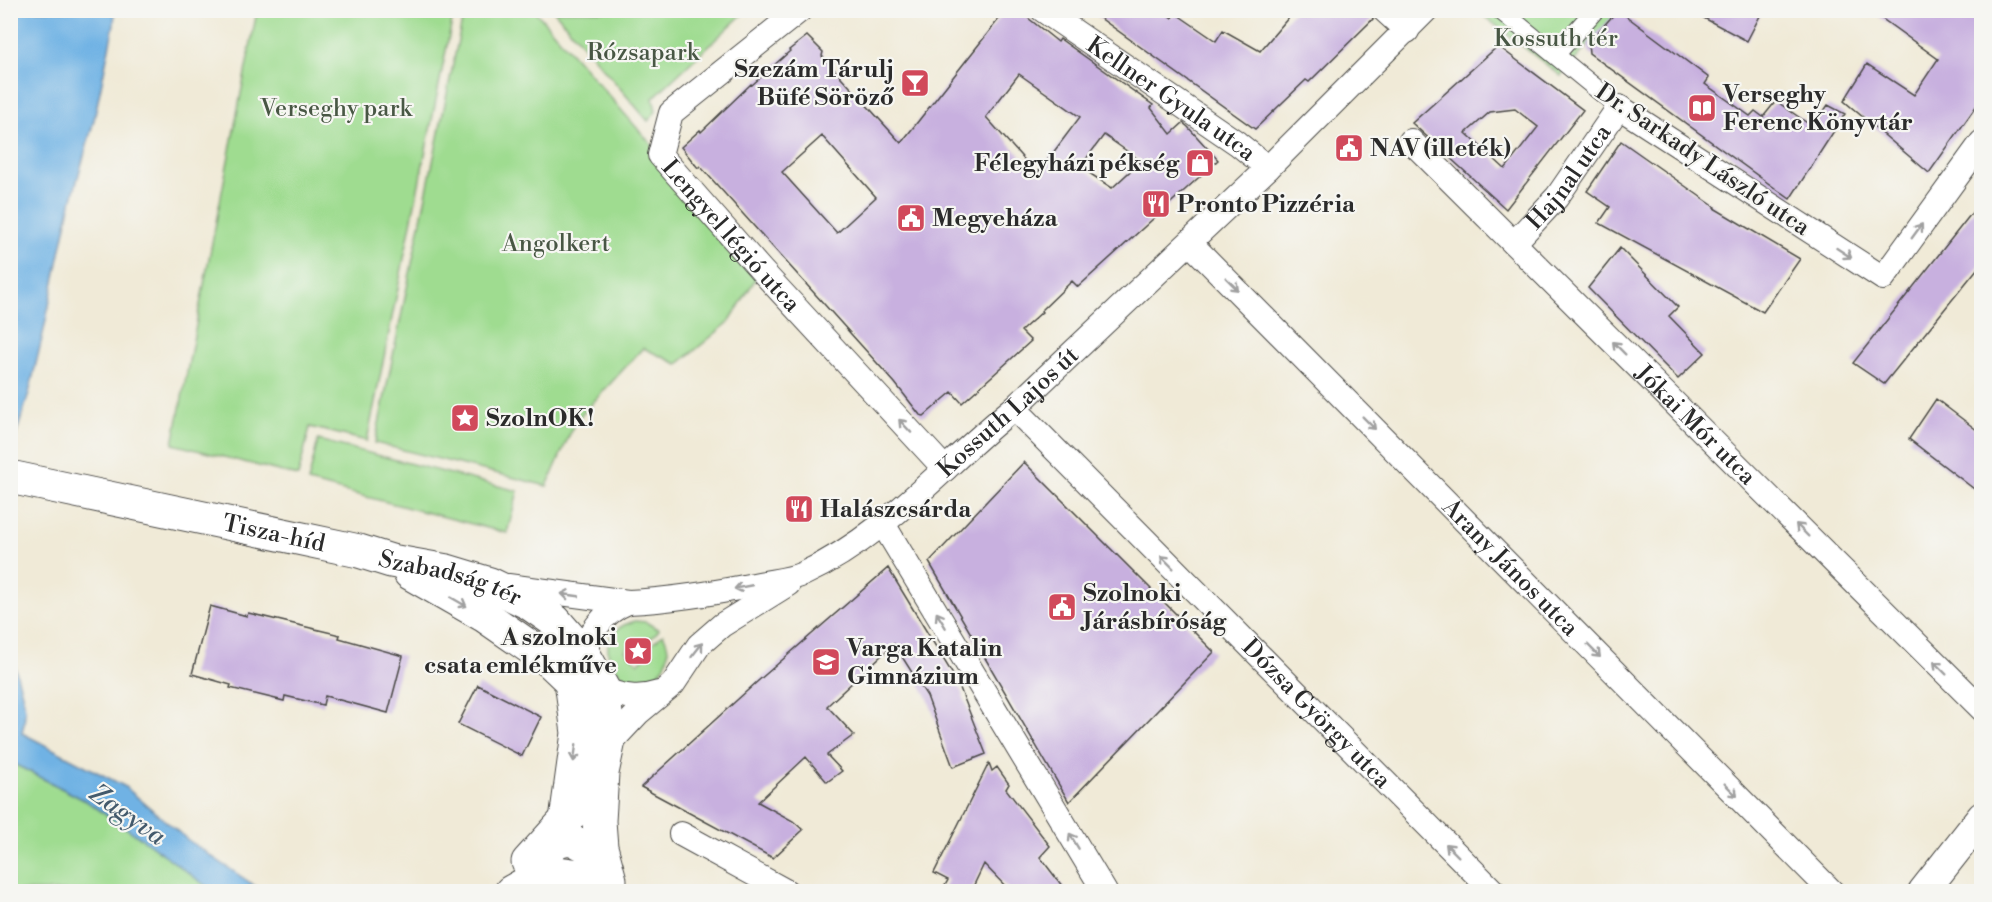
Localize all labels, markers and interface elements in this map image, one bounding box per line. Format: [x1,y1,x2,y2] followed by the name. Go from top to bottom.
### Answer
[1494,24,1618,54] park label: Kossuth tér
[1081,30,1262,169] street label: Kellner Gyula utca
[587,38,701,68] park label: Rózsapark
[734,55,895,113] place label: Szezám Tárulj Büfé Söröző
[899,67,931,99] bar icon: Szezám Tárulj Büfé Söröző
[1590,77,1816,243] street label: Dr. Sarkady László utca
[1722,80,1913,138] place label: Verseghy Ferenc Könyvtár
[1686,92,1718,124] library icon: Verseghy Ferenc Könyvtár
[259,94,413,124] park label: Verseghy park
[1520,118,1619,236] street label: Hajnal utca
[1333,132,1365,164] public building icon: NAV (illeték)
[1370,134,1511,164] place label: NAV (illeték)
[1184,147,1216,179] shop icon: Félegyházi pékség
[974,149,1180,179] place label: Félegyházi pékség
[655,153,807,319] street label: Lengyel légió utca
[1140,188,1172,220] restaurant icon: Pronto Pizzéria
[1177,190,1356,220] place label: Pronto Pizzéria
[895,202,927,234] public building icon: Megyeháza
[932,204,1058,234] place label: Megyeháza
[1911,223,1923,239] one-way arrow
[501,229,610,259] park label: Angolkert
[1835,247,1852,259] one-way arrow
[1224,277,1239,292] one-way arrow
[932,340,1086,484] street label: Kossuth Lajos út
[1612,340,1627,355] one-way arrow
[1628,358,1763,492] street label: Jókai Mór utca
[449,402,481,434] place icon: SzolnOK!
[486,404,594,434] place label: SzolnOK!
[1362,415,1376,430] one-way arrow
[898,419,912,434] one-way arrow
[1435,492,1585,644] street label: Arany János utca
[783,493,815,525] restaurant icon: Halászcsárda
[820,495,972,525] place label: Halászcsárda
[220,508,328,560] street label: Tisza-híd
[1794,522,1809,537] one-way arrow
[375,544,527,613] street label: Szabadság tér
[1160,555,1175,570] one-way arrow
[1080,579,1228,637] place label: Szolnoki Járásbíróság
[734,582,753,593] one-way arrow
[560,589,580,600] one-way arrow
[1046,591,1078,623] public building icon: Szolnoki Járásbíróság
[451,596,468,608] one-way arrow
[935,612,947,629] one-way arrow
[424,623,617,681] place label: A szolnoki csata emlékműve
[1235,633,1397,796] street label: Dózsa György utca
[846,634,1002,692] place label: Varga Katalin Gimnázium
[622,635,654,667] place icon: A szolnoki csata emlékműve
[691,642,704,658] one-way arrow
[1587,644,1602,659] one-way arrow
[810,646,842,678] school or university icon: Varga Katalin Gimnázium
[1933,660,1947,675] one-way arrow
[569,743,580,763] one-way arrow
[83,777,172,853] water label: Zagyva
[1724,783,1739,798] one-way arrow
[1068,833,1080,850] one-way arrow
[1445,842,1460,857] one-way arrow

